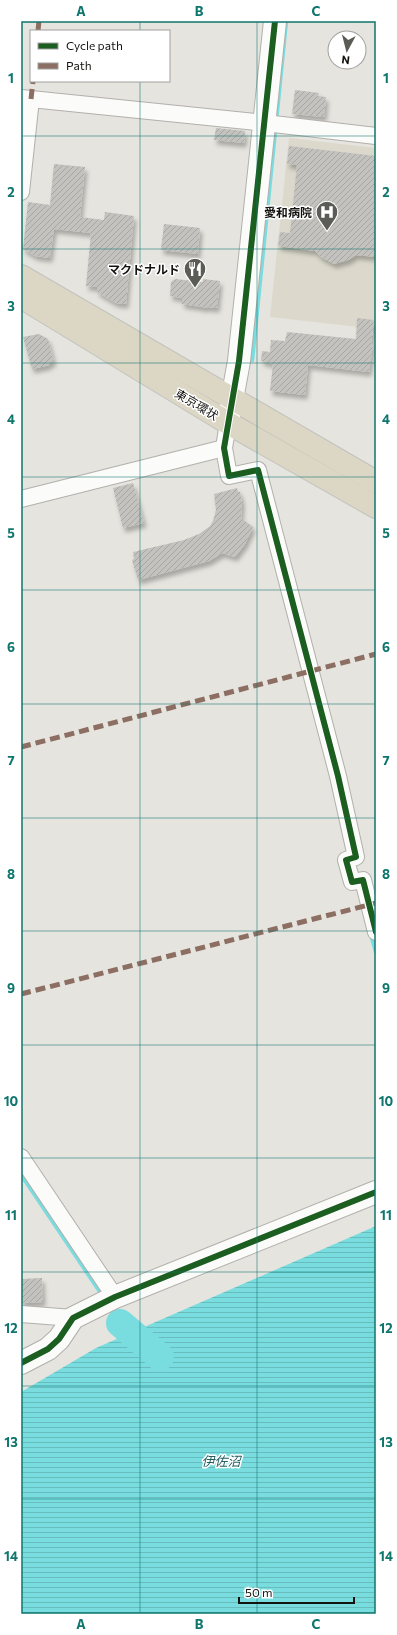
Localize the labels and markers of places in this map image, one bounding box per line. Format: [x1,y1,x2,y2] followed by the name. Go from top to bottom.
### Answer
[314,199,340,232] hospital icon: 愛和病院
[264,205,312,219] place label: 愛和病院
[182,256,208,289] restaurant icon: マクドナルド
[108,262,180,276] place label: マクドナルド

